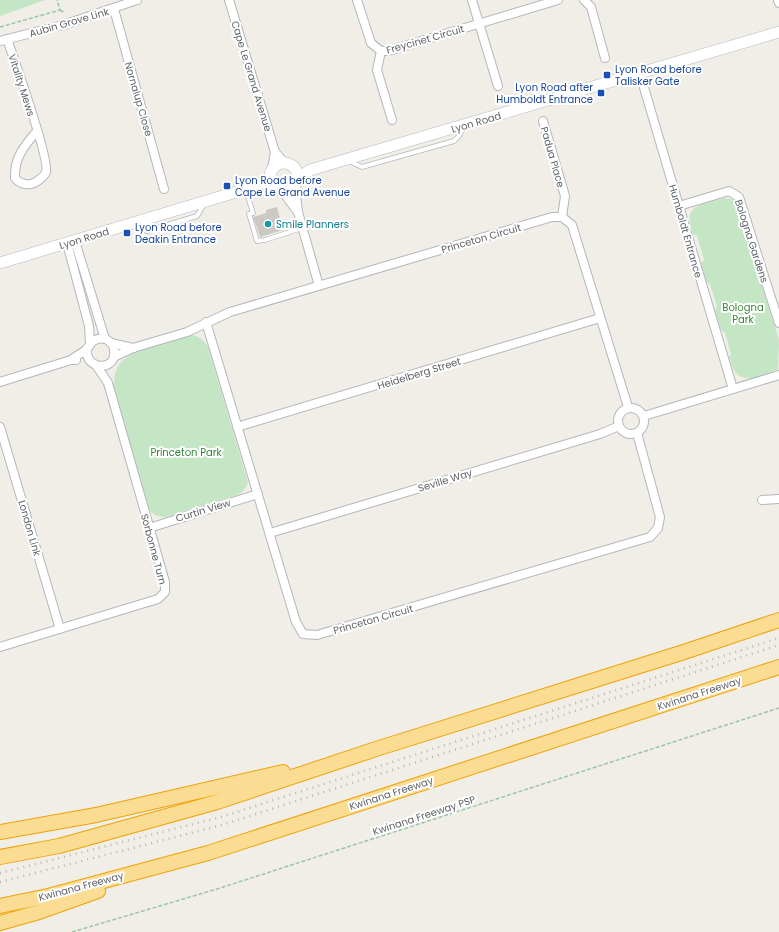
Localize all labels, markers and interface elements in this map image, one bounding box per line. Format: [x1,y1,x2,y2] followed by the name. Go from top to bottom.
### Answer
[28,4,112,41] street label: Aubin Grove Link
[228,19,275,133] street label: Cape Le Grand Avenue
[384,21,466,58] street label: Freycinet Circuit
[4,52,39,118] street label: Vitality Mews
[121,60,156,138] street label: Nornalup Close
[615,62,702,89] place label: Lyon Road before Talisker Gate
[602,70,612,80] marker: Lyon Road before Talisker Gate
[496,80,593,107] place label: Lyon Road after Humboldt Entrance
[596,88,606,98] marker: Lyon Road after Humboldt Entrance
[449,108,503,137] street label: Lyon Road
[537,125,568,189] street label: Padua Place
[235,173,350,200] place label: Lyon Road before Cape Le Grand Avenue
[222,181,232,191] marker: Lyon Road before Cape Le Grand Avenue
[665,183,706,280] street label: Humboldt Entrance
[731,198,772,285] street label: Bologna Gardens
[276,217,349,232] place label: Smile Planners
[263,219,273,229] marker: Smile Planners
[135,220,222,247] place label: Lyon Road before Deakin Entrance
[440,220,523,257] street label: Princeton Circuit
[57,224,111,253] street label: Lyon Road
[122,228,132,238] marker: Lyon Road before Deakin Entrance
[722,300,764,327] park label: Bologna Park
[376,354,463,393] street label: Heidelberg Street
[150,445,222,460] park label: Princeton Park
[416,465,475,496] street label: Seville Way
[174,495,233,526] street label: Curtin View
[14,498,45,559] street label: London Link
[137,512,170,586] street label: Sorbonne Turn
[332,601,415,638] street label: Princeton Circuit
[655,673,743,714] street label: Kwinana Freeway
[347,773,435,814] street label: Kwinana Freeway
[371,792,478,839] street label: Kwinana Freeway PSP
[37,868,126,905] street label: Kwinana Freeway

